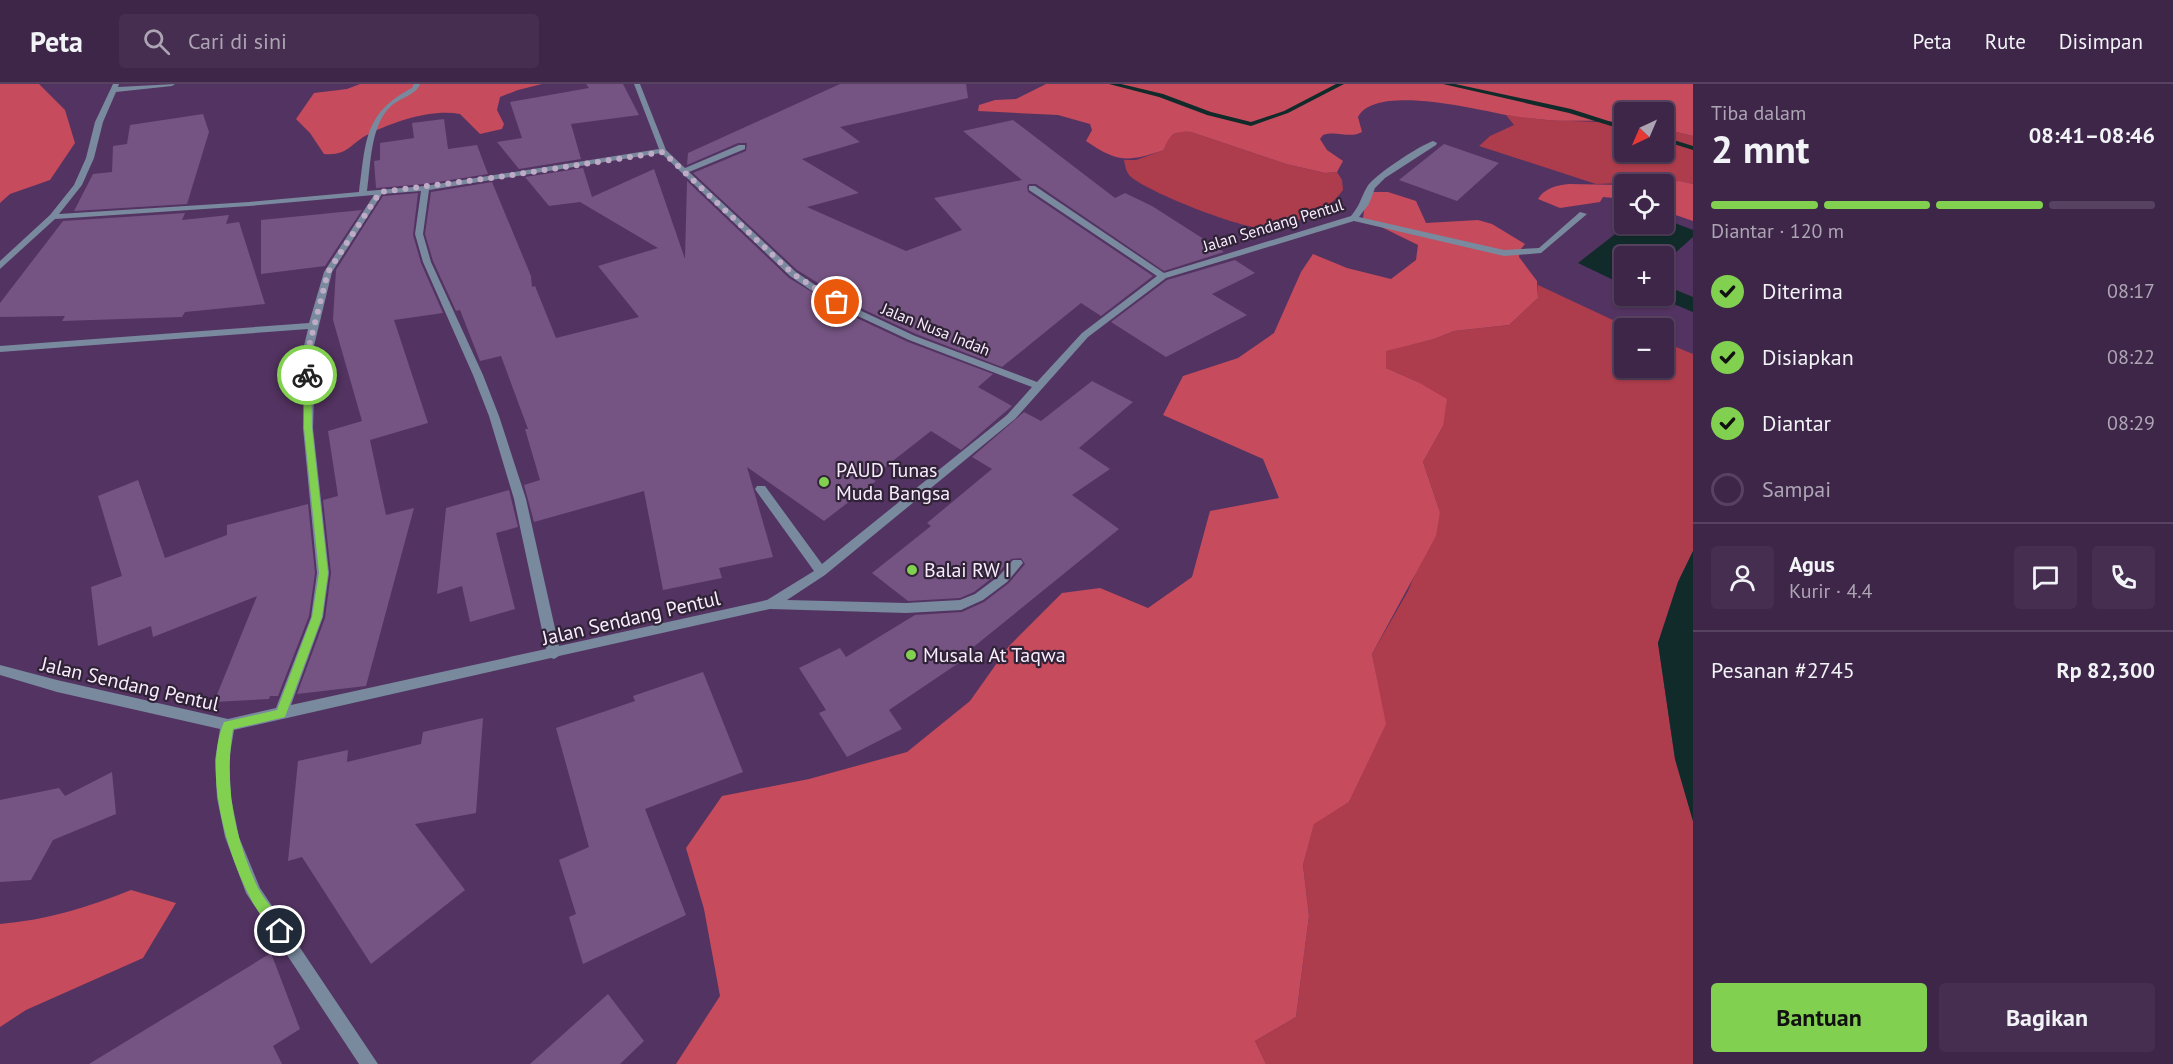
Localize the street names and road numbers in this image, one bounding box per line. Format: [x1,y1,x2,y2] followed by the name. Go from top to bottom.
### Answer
[1199,194,1346,256] street label: Jalan Sendang Pentul
[878,298,993,360] street label: Jalan Nusa Indah
[538,585,723,651] street label: Jalan Sendang Pentul
[37,651,222,717] street label: Jalan Sendang Pentul

